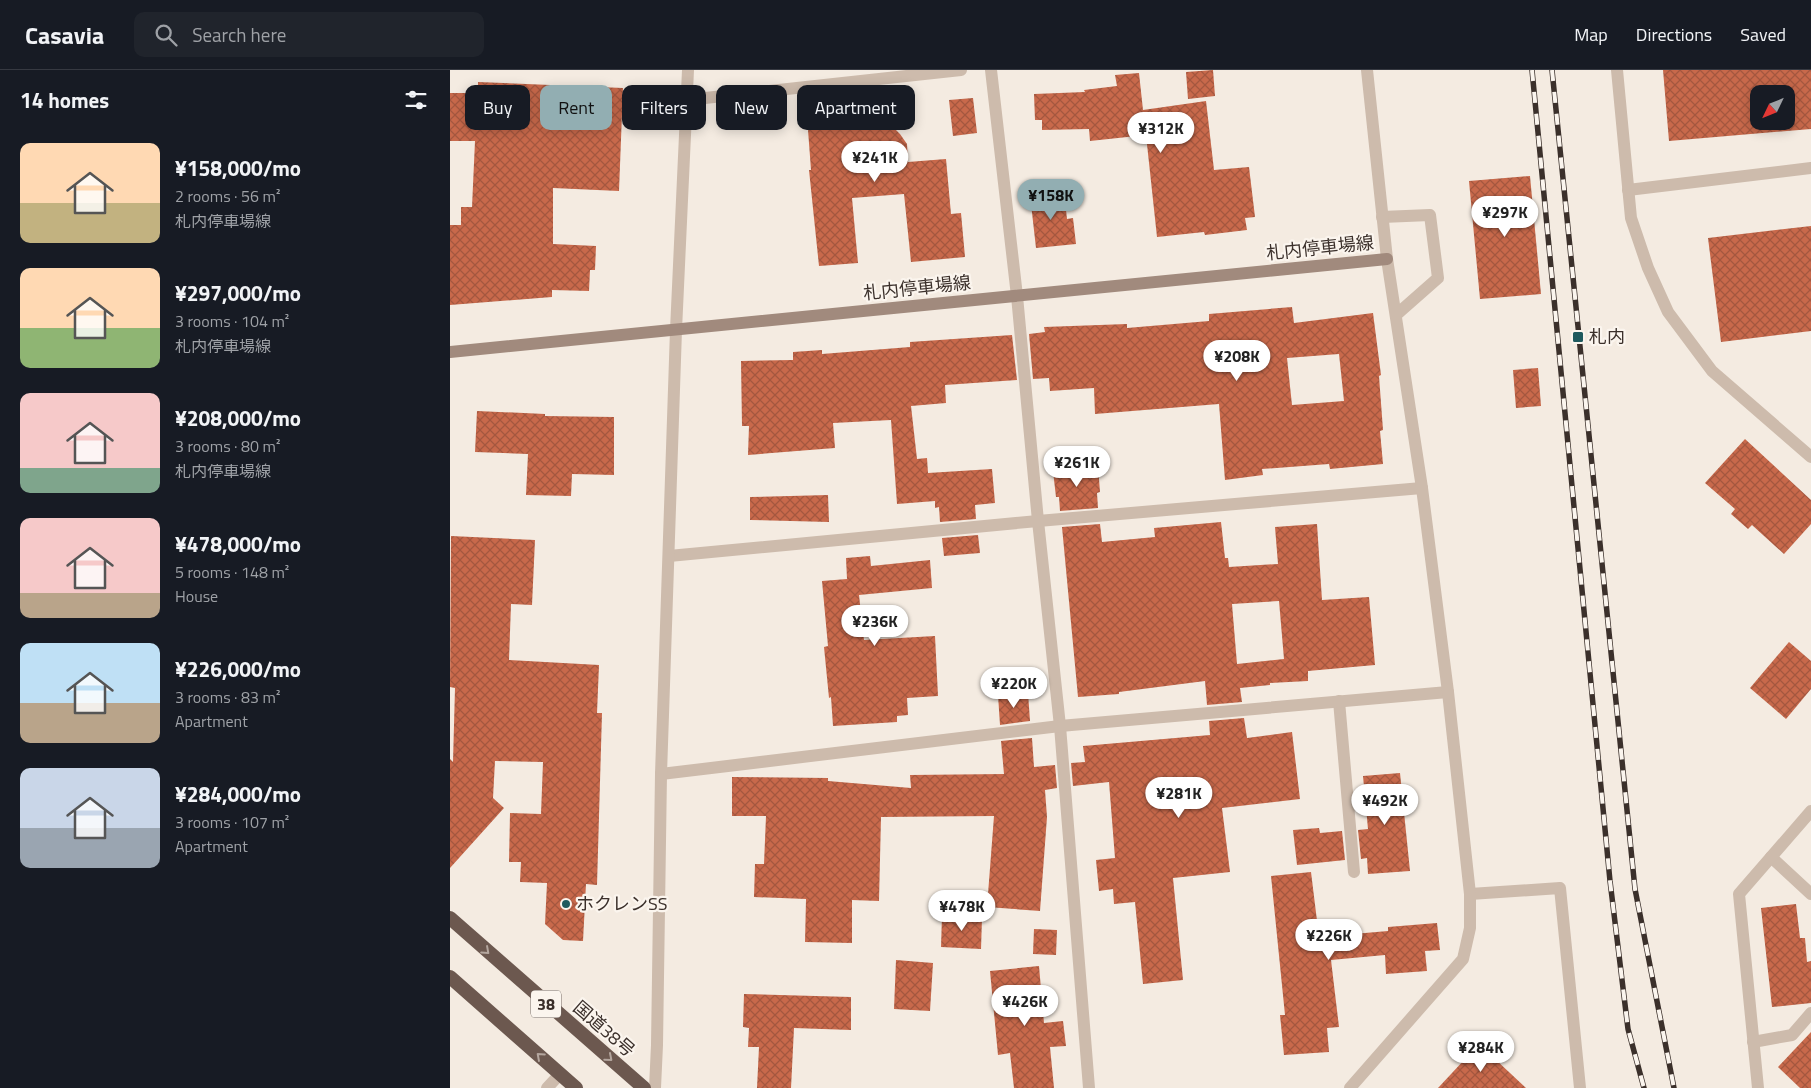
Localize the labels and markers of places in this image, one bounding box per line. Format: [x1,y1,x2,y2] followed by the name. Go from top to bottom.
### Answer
[1126,112,1196,154] pin: ¥312K
[840,140,910,183] pin: ¥241K
[1016,178,1086,221] pin: ¥158K
[1470,196,1540,238] pin: ¥297K
[1589,323,1625,350] place label: 札内
[1571,330,1585,344] marker: 札内
[1202,340,1272,382] pin: ¥208K
[1042,446,1112,488] pin: ¥261K
[840,604,910,647] pin: ¥236K
[979,666,1049,709] pin: ¥220K
[1144,776,1214,819] pin: ¥281K
[1350,784,1420,826] pin: ¥492K
[576,890,668,917] place label: ホクレンSS
[927,890,997,932] pin: ¥478K
[560,898,572,910] marker: ホクレンSS
[1294,918,1364,961] pin: ¥226K
[990,984,1060,1027] pin: ¥426K
[1446,1030,1516,1073] pin: ¥284K

